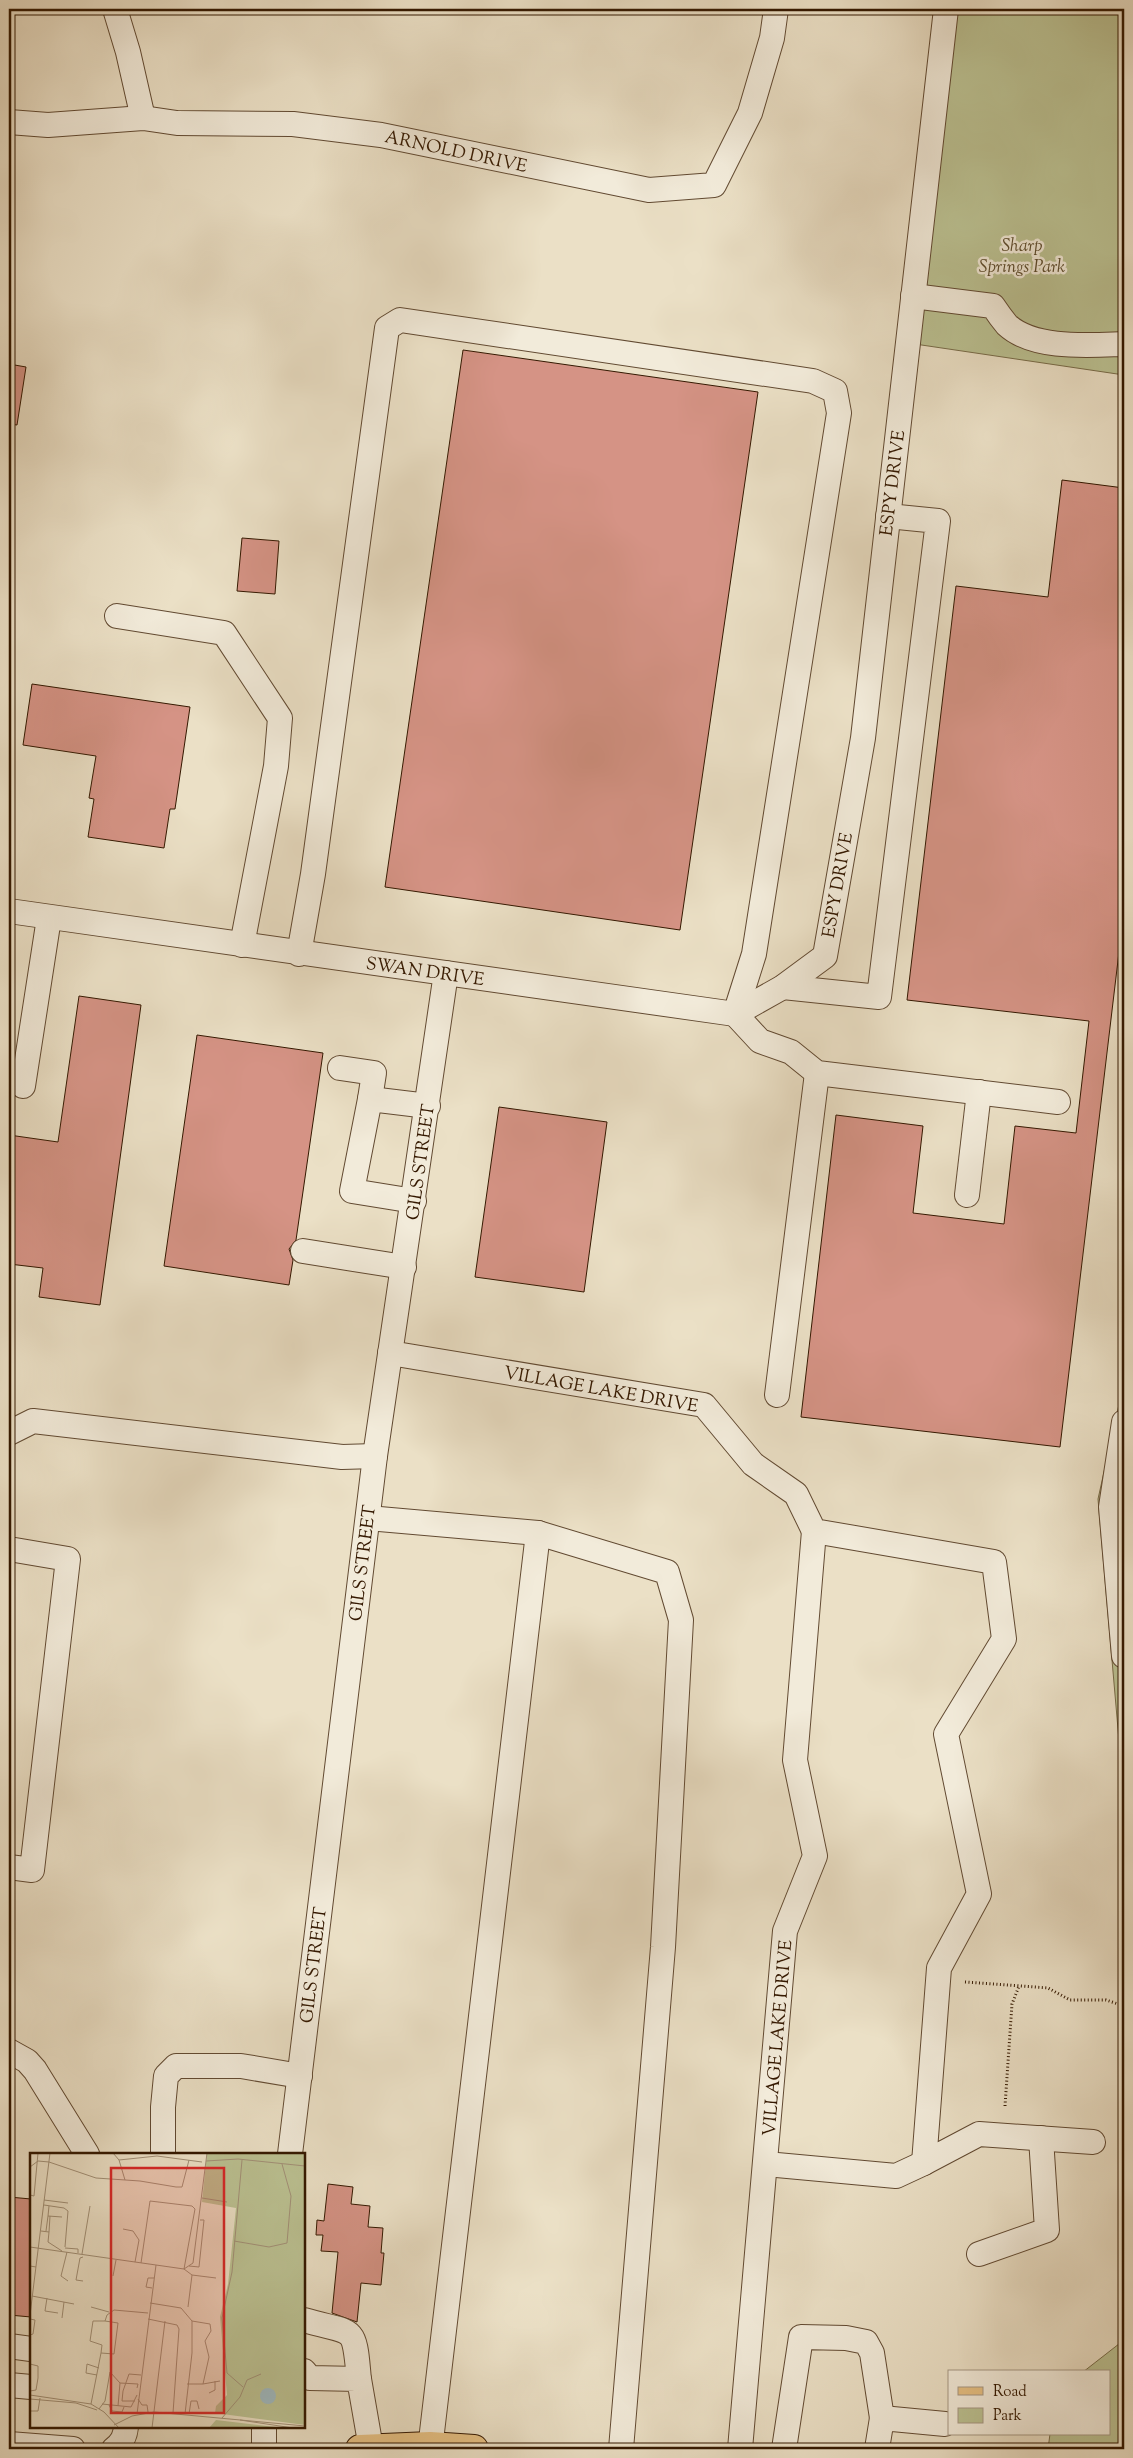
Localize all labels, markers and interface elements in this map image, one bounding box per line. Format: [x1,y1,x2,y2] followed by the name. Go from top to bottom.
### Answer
[382,125,529,181] street label: ARNOLD DRIVE
[979,234,1065,281] park label: Sharp Springs Park
[875,429,913,538] street label: ESPY DRIVE
[817,831,861,940] street label: ESPY DRIVE
[364,952,486,994] street label: SWAN DRIVE
[401,1102,443,1222] street label: GILS STREET
[501,1361,700,1421] street label: VILLAGE LAKE DRIVE
[344,1503,384,1623] street label: GILS STREET
[295,1905,335,2025] street label: GILS STREET
[757,1939,801,2137] street label: VILLAGE LAKE DRIVE
[30,2153,305,2428] inset map
[948,2370,1110,2436] legend
[993,2382,1027,2403] text: Road
[993,2406,1022,2427] text: Park

